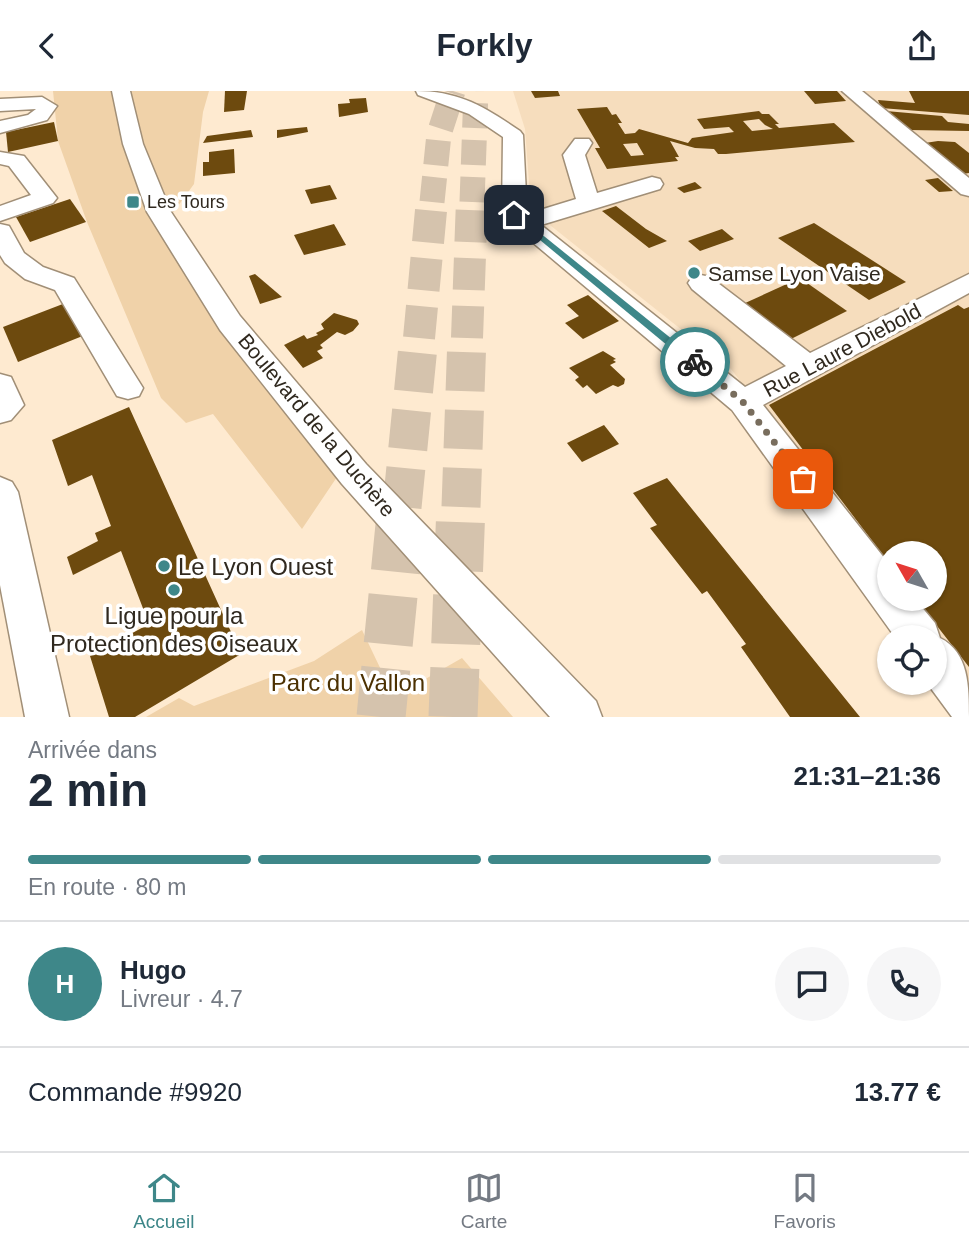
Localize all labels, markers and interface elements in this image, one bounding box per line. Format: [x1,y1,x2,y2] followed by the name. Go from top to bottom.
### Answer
[28,27,66,65] icon: back
[436,27,533,63] text: Forkly
[903,27,941,65] icon: share
[484,185,544,245] pin
[147,192,225,212] place label: Les Tours
[125,194,141,210] marker: Les Tours
[495,196,533,234] icon: home
[708,262,881,285] place label: Samse Lyon Vaise
[686,265,702,281] marker: Samse Lyon Vaise
[759,299,925,401] street label: Rue Laure Diebold
[660,327,730,397] courier
[234,329,400,521] street label: Boulevard de la Duchère
[676,343,714,381] icon: bike
[773,449,833,509] pin
[784,460,822,498] icon: bag
[877,541,947,611] north arrow
[877,541,947,695] map controls
[178,553,334,580] place label: Le Lyon Ouest
[156,558,172,574] marker: Le Lyon Ouest
[166,582,182,598] marker: Ligue pour la Protection des Oiseaux
[50,602,298,657] place label: Ligue pour la Protection des Oiseaux
[877,625,947,695] button: locate
[271,669,425,696] park label: Parc du Vallon
[28,737,157,763] text: Arrivée dans
[794,761,941,791] text: 21:31–21:36
[28,764,148,816] text: 2 min
[28,874,187,900] text: En route · 80 m
[775,947,849,1021] button: chat
[867,947,941,1021] button: phone
[120,955,186,985] text: Hugo
[56,969,74,999] text: H
[120,986,243,1012] text: Livreur · 4.7
[28,1077,242,1107] text: Commande #9920
[854,1077,941,1107] text: 13.77 €
[133,1169,194,1233] tab: Accueil
[461,1169,507,1233] tab: Carte
[774,1169,836,1233] tab: Favoris

